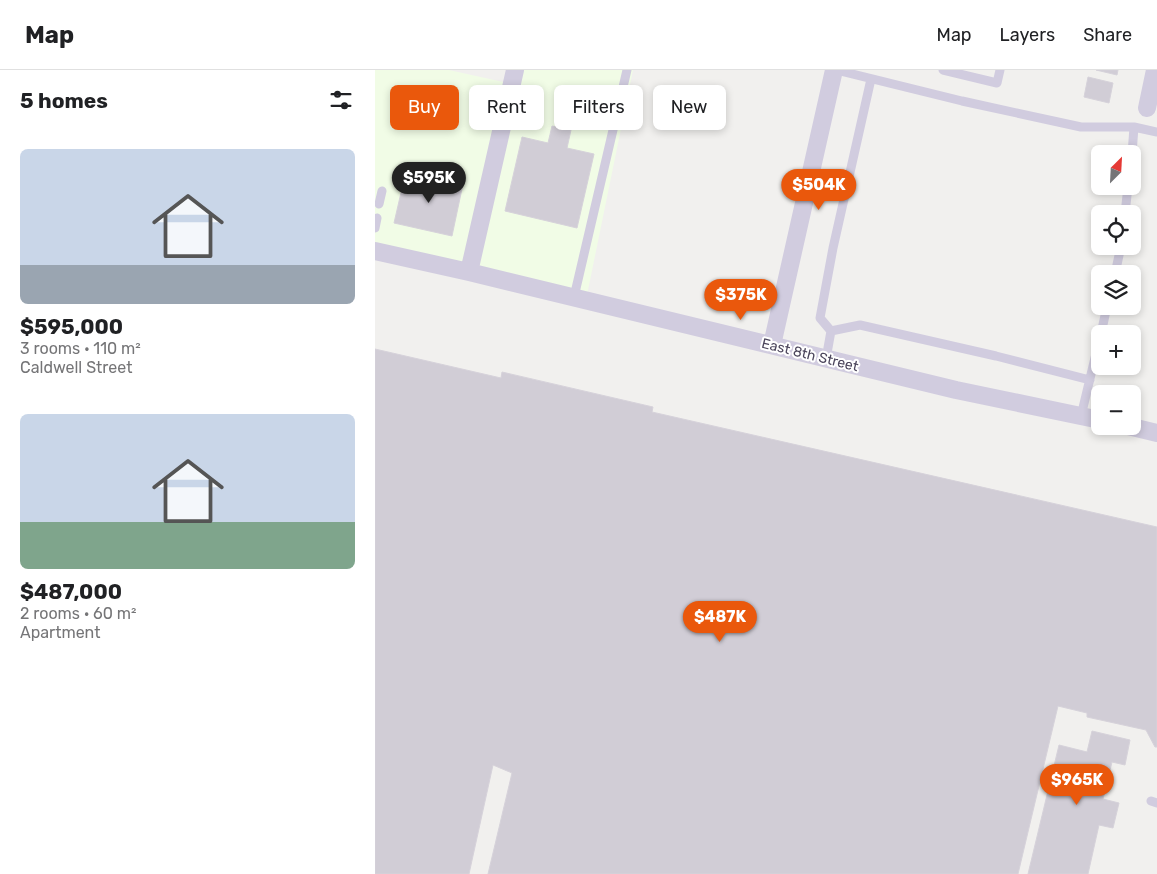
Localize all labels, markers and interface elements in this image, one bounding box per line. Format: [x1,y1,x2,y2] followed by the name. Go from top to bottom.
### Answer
[25,21,74,49] text: Map
[937,24,972,46] text: Map
[1000,24,1055,46] text: Layers
[1083,24,1132,46] text: Share
[390,85,459,130] chip: Buy
[469,85,544,130] chip: Rent
[554,85,643,130] chip: Filters
[653,85,726,130] chip: New
[327,86,355,114] icon: filters
[20,88,108,113] text: 5 homes
[1091,145,1141,195] north arrow
[1091,145,1141,435] map controls
[394,162,464,204] pin: $595K
[403,168,455,187] text: $595K
[784,168,854,211] pin: $504K
[792,175,846,194] text: $504K
[143,181,233,271] icon: home
[1091,205,1141,255] button: locate
[1091,265,1141,315] button: layers
[706,278,776,321] pin: $375K
[715,285,767,304] text: $375K
[20,314,123,339] text: $595,000
[1091,325,1141,375] button: +
[760,335,861,375] street label: East 8th Street
[20,339,141,358] text: 3 rooms · 110 m²
[20,358,132,377] text: Caldwell Street
[1091,385,1141,435] button: −
[143,446,233,536] icon: home
[20,579,122,604] text: $487,000
[685,600,755,643] pin: $487K
[20,604,137,623] text: 2 rooms · 60 m²
[694,607,746,626] text: $487K
[20,623,100,642] text: Apartment
[1042,764,1112,806] pin: $965K
[1051,770,1103,789] text: $965K

